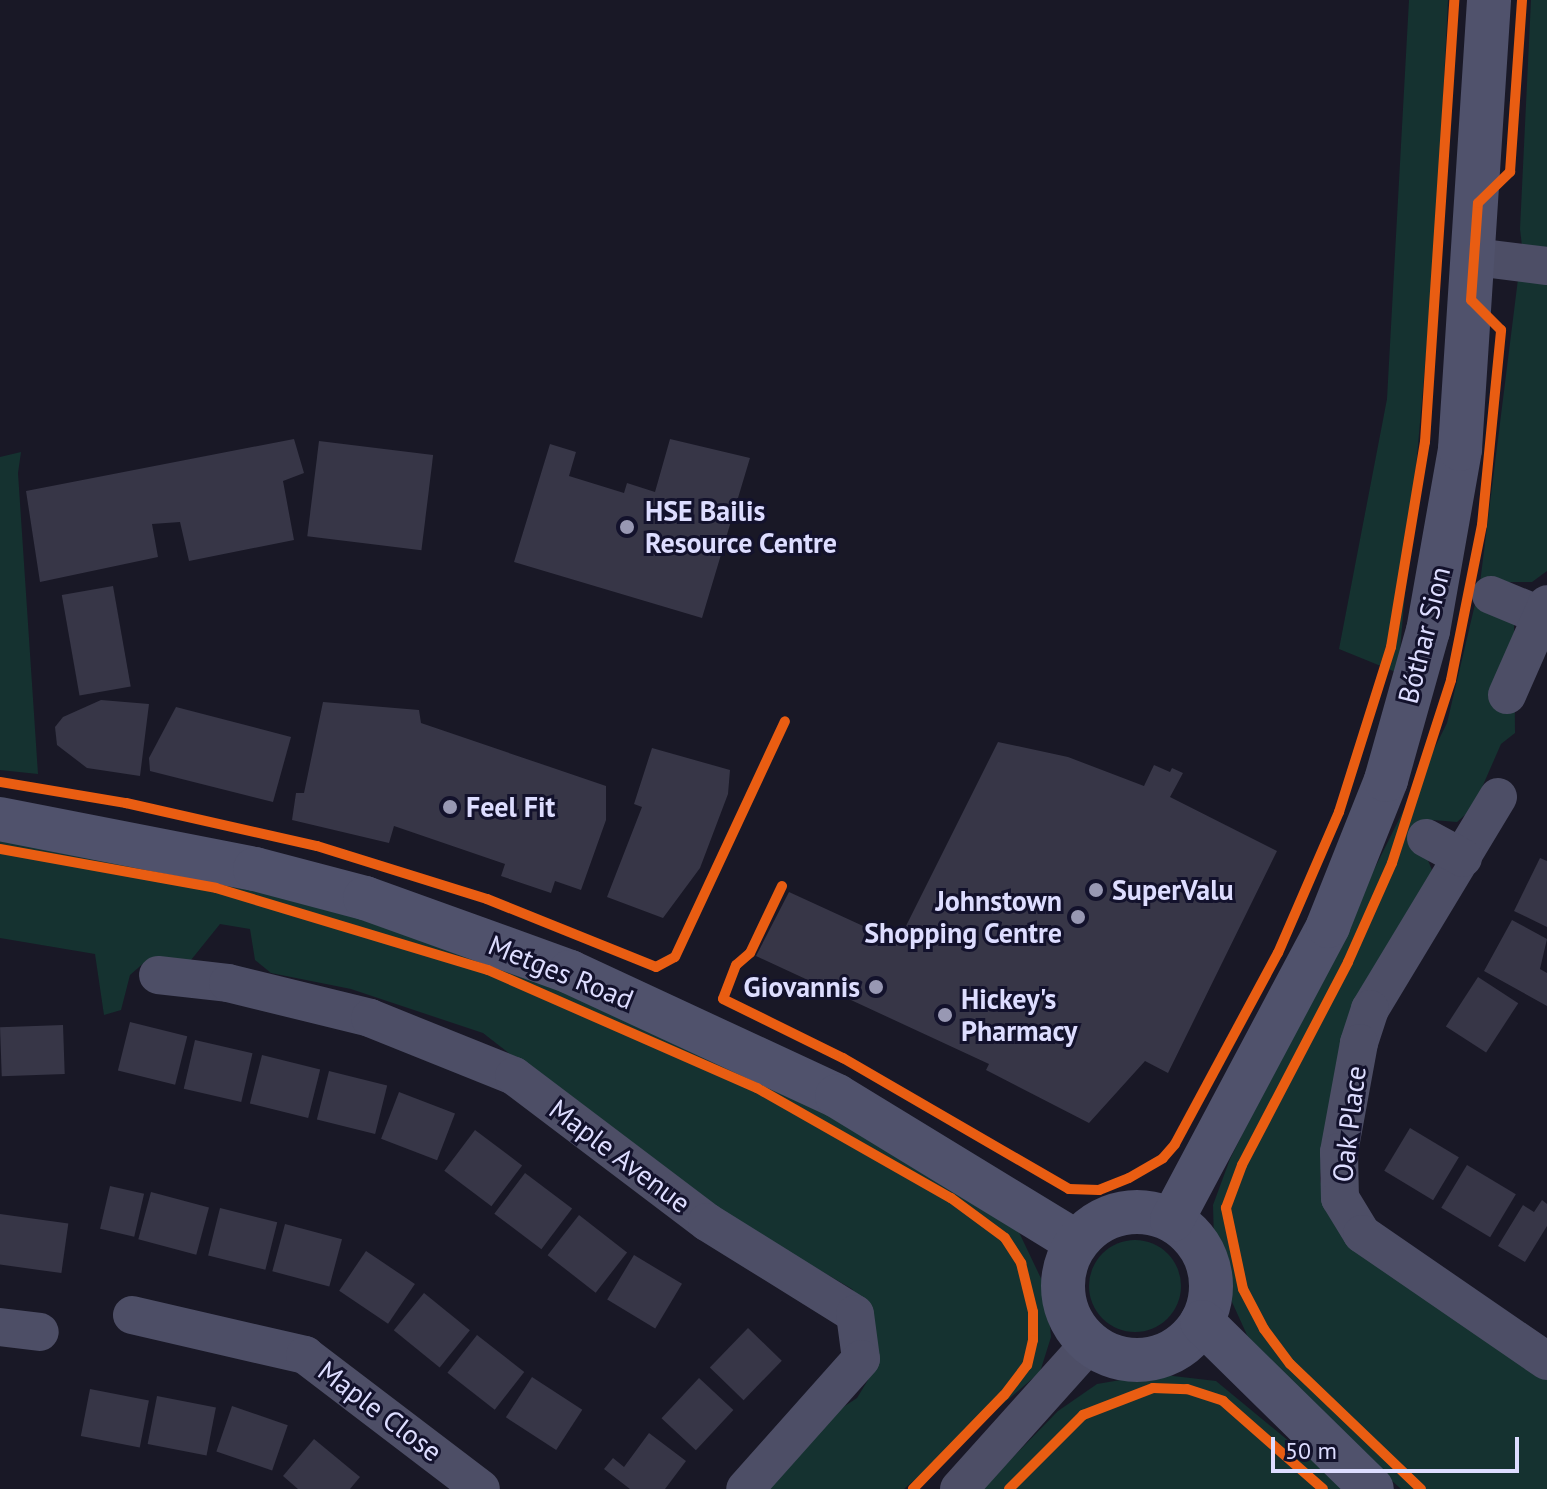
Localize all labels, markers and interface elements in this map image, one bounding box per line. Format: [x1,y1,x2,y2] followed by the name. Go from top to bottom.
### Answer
[645,494,837,560] place label: HSE Bailis Resource Centre
[616,516,638,538] marker: HSE Bailis Resource Centre
[1391,563,1457,707] street label: Bóthar Sion
[466,790,555,824] place label: Feel Fit
[441,798,459,816] marker: Feel Fit
[1112,873,1234,907] place label: SuperValu
[1087,881,1105,899] marker: SuperValu
[864,884,1062,950] place label: Johnstown Shopping Centre
[1069,908,1087,926] marker: Johnstown Shopping Centre
[484,928,638,1016] street label: Metges Road
[744,970,860,1004] place label: Giovannis
[867,978,885,996] marker: Giovannis
[961,982,1077,1048] place label: Hickey's Pharmacy
[936,1006,954,1024] marker: Hickey's Pharmacy
[1325,1063,1373,1185] street label: Oak Place
[543,1092,697,1220] street label: Maple Avenue
[311,1354,449,1468] street label: Maple Close
[1275,1421,1523,1471] scale bar
[1285,1435,1337,1466] text: 50 m

